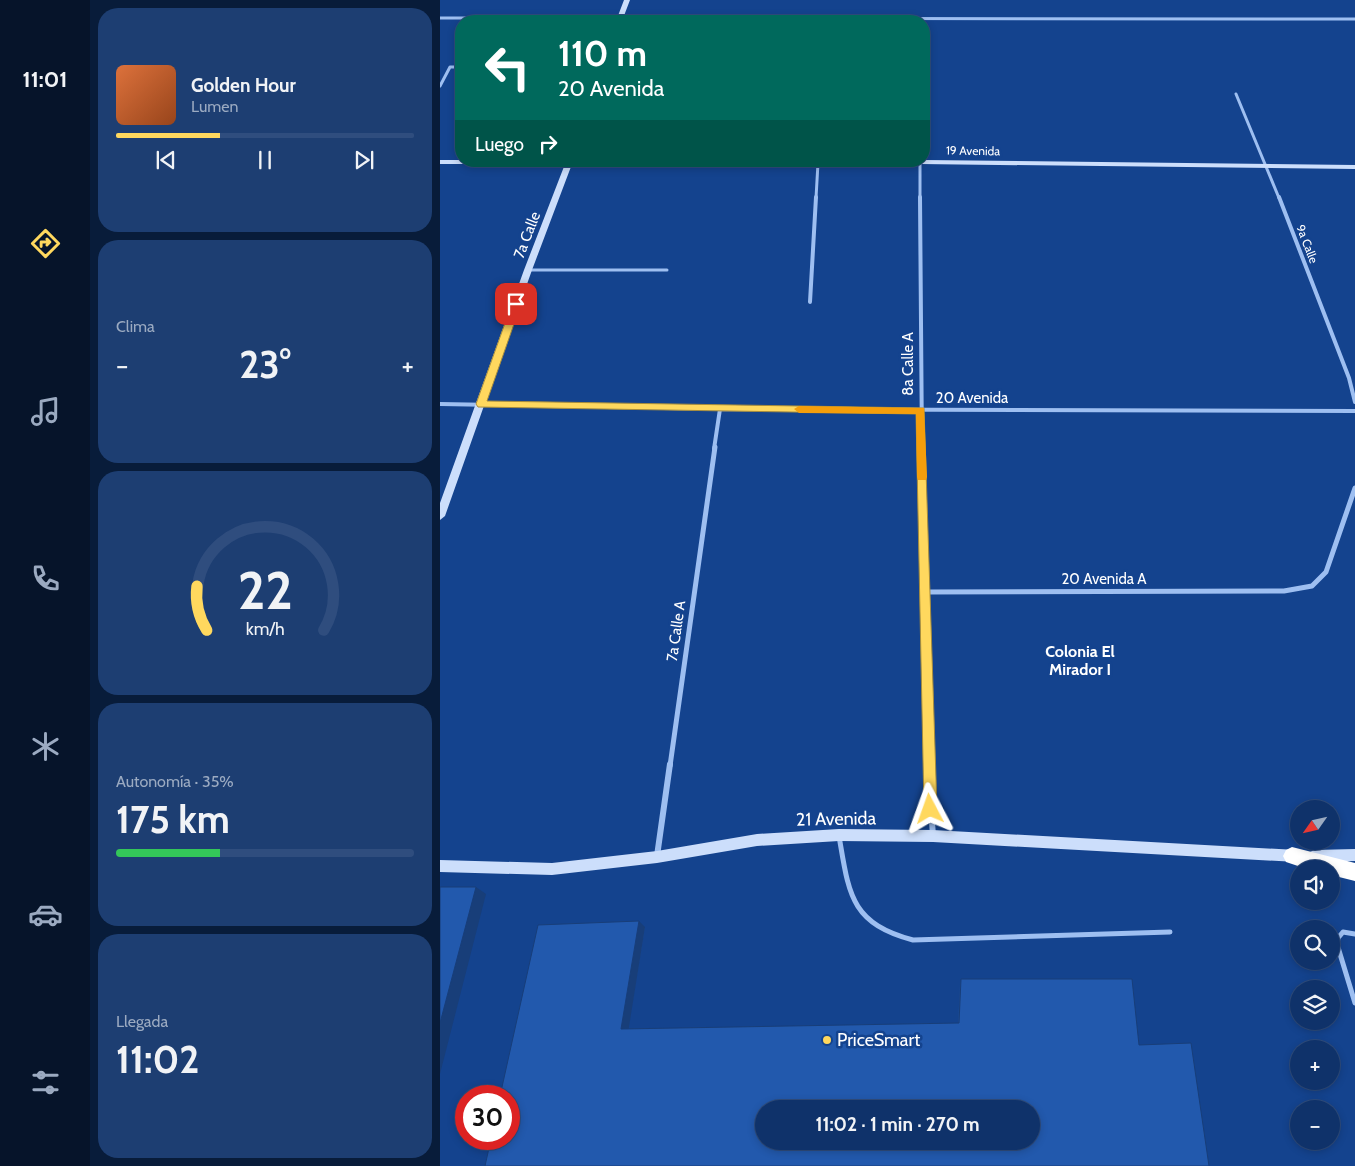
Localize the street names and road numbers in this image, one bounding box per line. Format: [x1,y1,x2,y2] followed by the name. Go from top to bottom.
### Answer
[946,143,1000,158] street label: 19 Avenida
[510,209,544,261] street label: 7a Calle
[1293,222,1322,265] street label: 9a Calle
[899,332,917,396] street label: 8a Calle A
[936,389,1009,407] street label: 20 Avenida
[1061,570,1147,588] street label: 20 Avenida A
[663,599,689,663] street label: 7a Calle A
[796,807,877,831] street label: 21 Avenida

